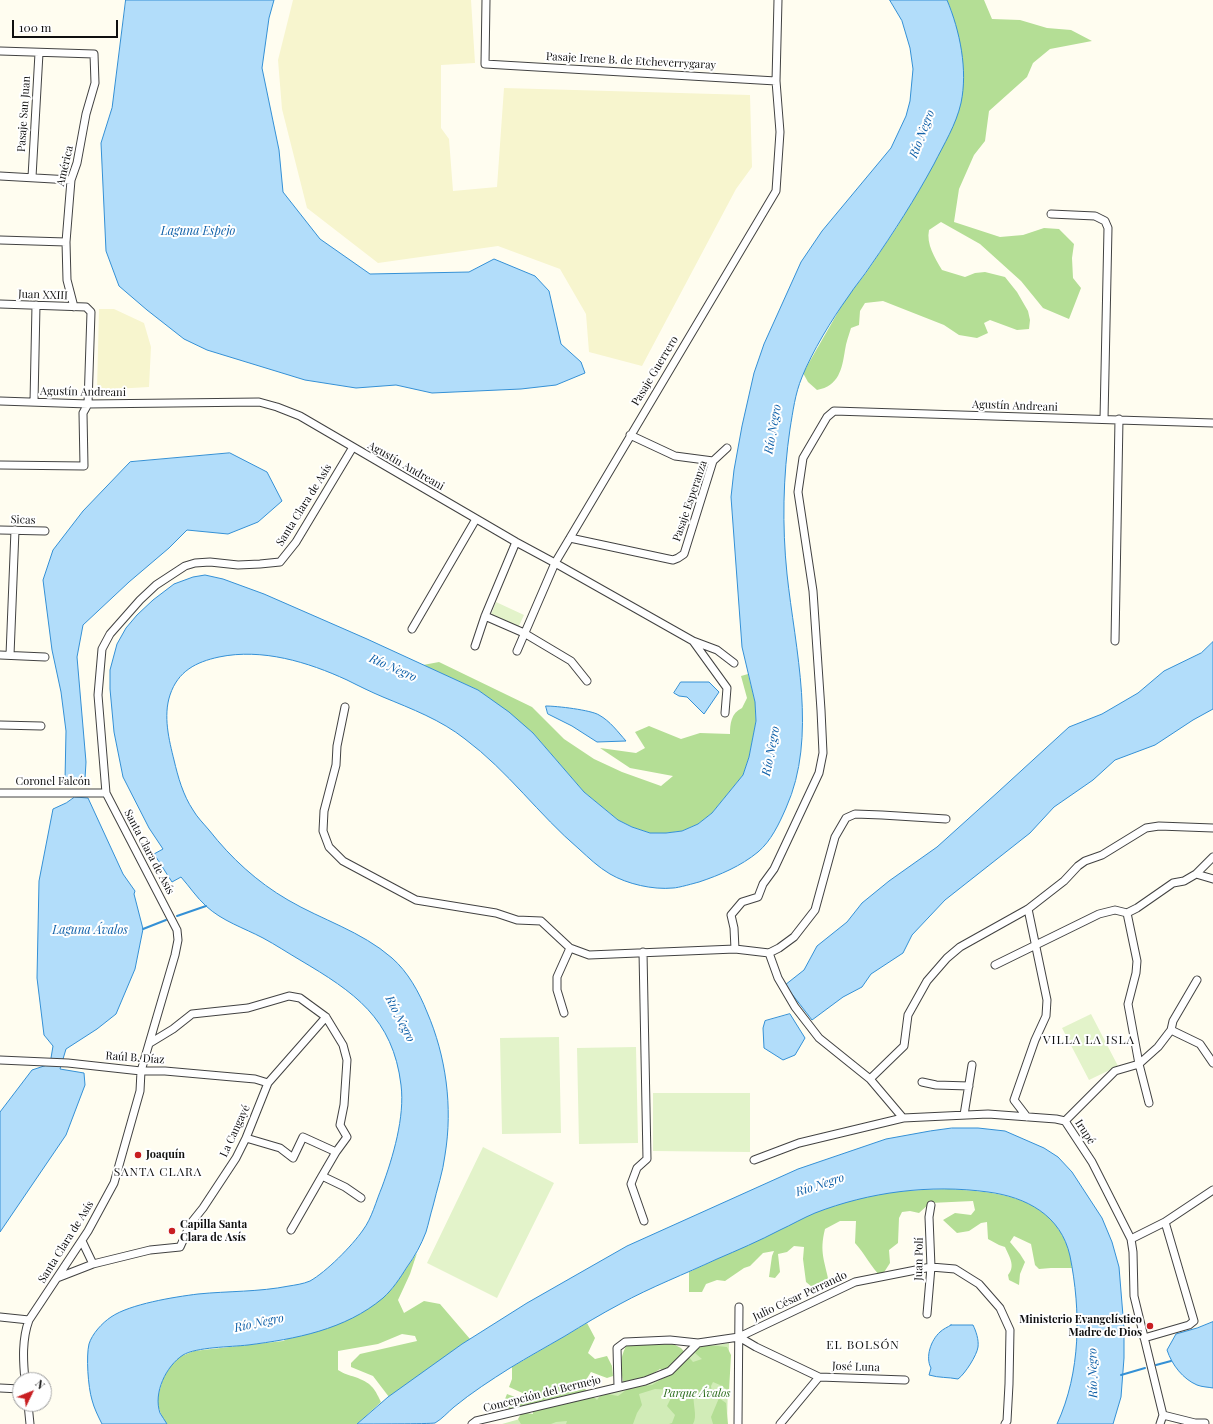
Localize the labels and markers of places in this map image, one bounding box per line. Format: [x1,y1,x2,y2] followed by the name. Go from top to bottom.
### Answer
[146,1148,185,1162] place label: Joaquín
[133,1150,143,1160] marker: Joaquín
[180,1218,247,1244] place label: Capilla Santa Clara de Asís
[167,1226,177,1236] marker: Capilla Santa Clara de Asís
[1019,1313,1142,1339] place label: Ministerio Evangelístico Madre de Dios
[1145,1321,1155,1331] marker: Ministerio Evangelístico Madre de Dios

